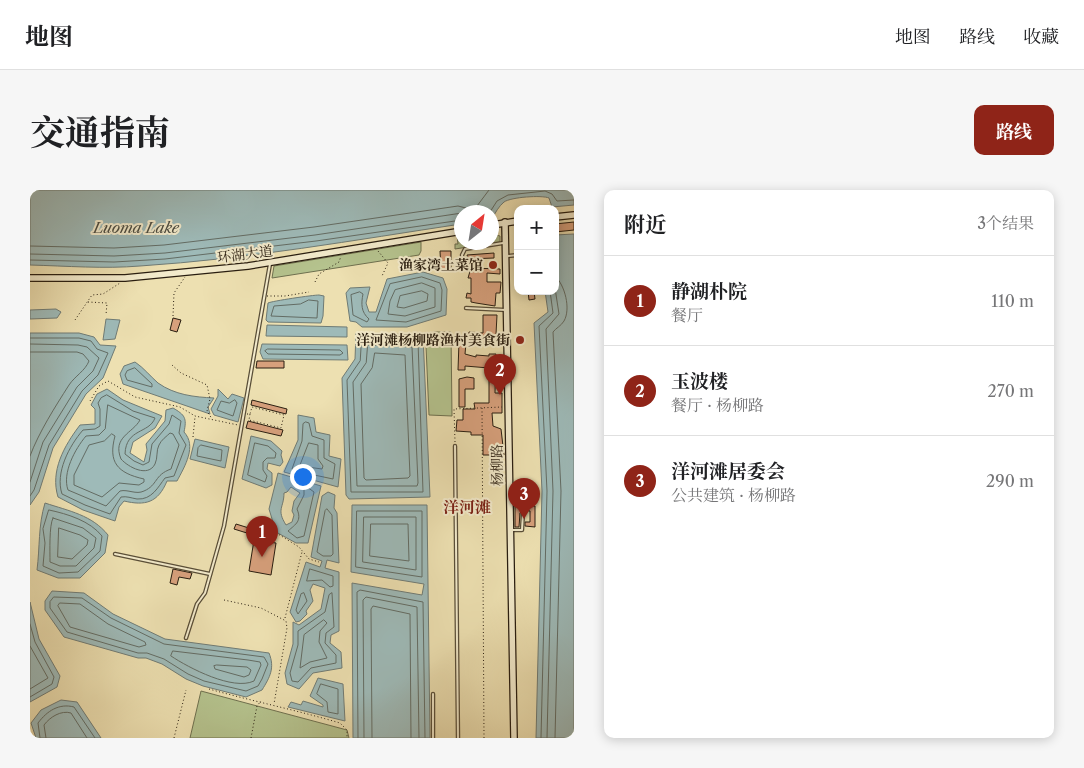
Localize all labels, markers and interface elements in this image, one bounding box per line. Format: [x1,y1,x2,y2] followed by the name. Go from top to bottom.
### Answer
[25,22,73,51] text: 地图
[895,26,931,48] text: 地图
[959,26,995,48] text: 路线
[1023,26,1059,48] text: 收藏
[974,105,1054,155] button: 路线
[30,111,170,154] text: 交通指南
[454,205,499,250] north arrow
[514,205,559,295] map controls
[514,205,559,250] button: +
[624,212,666,237] text: 附近
[977,213,1034,233] text: 3个结果
[92,218,180,237] water label: Luoma Lake
[216,242,274,266] street label: 环湖大道
[514,250,559,295] button: −
[399,256,483,274] place label: 渔家湾土菜馆
[487,259,499,271] marker: 渔家湾土菜馆
[671,280,747,303] text: 静湖朴院
[636,291,644,311] text: 1
[991,291,1034,311] text: 110 m
[671,305,703,325] text: 餐厅
[356,331,510,349] place label: 洋河滩杨柳路渔村美食街
[514,334,526,346] marker: 洋河滩杨柳路渔村美食街
[484,354,516,395] pin: 2
[671,370,728,393] text: 玉波楼
[635,381,645,401] text: 2
[988,381,1034,401] text: 270 m
[671,395,764,415] text: 餐厅 · 杨柳路
[488,444,506,486] street label: 杨柳路
[671,460,785,483] text: 洋河滩居委会
[290,464,316,490] your location
[635,471,645,491] text: 3
[986,471,1034,491] text: 290 m
[508,478,540,519] pin: 3
[671,485,796,505] text: 公共建筑 · 杨柳路
[443,497,491,517] district label: 洋河滩
[246,516,278,557] pin: 1

